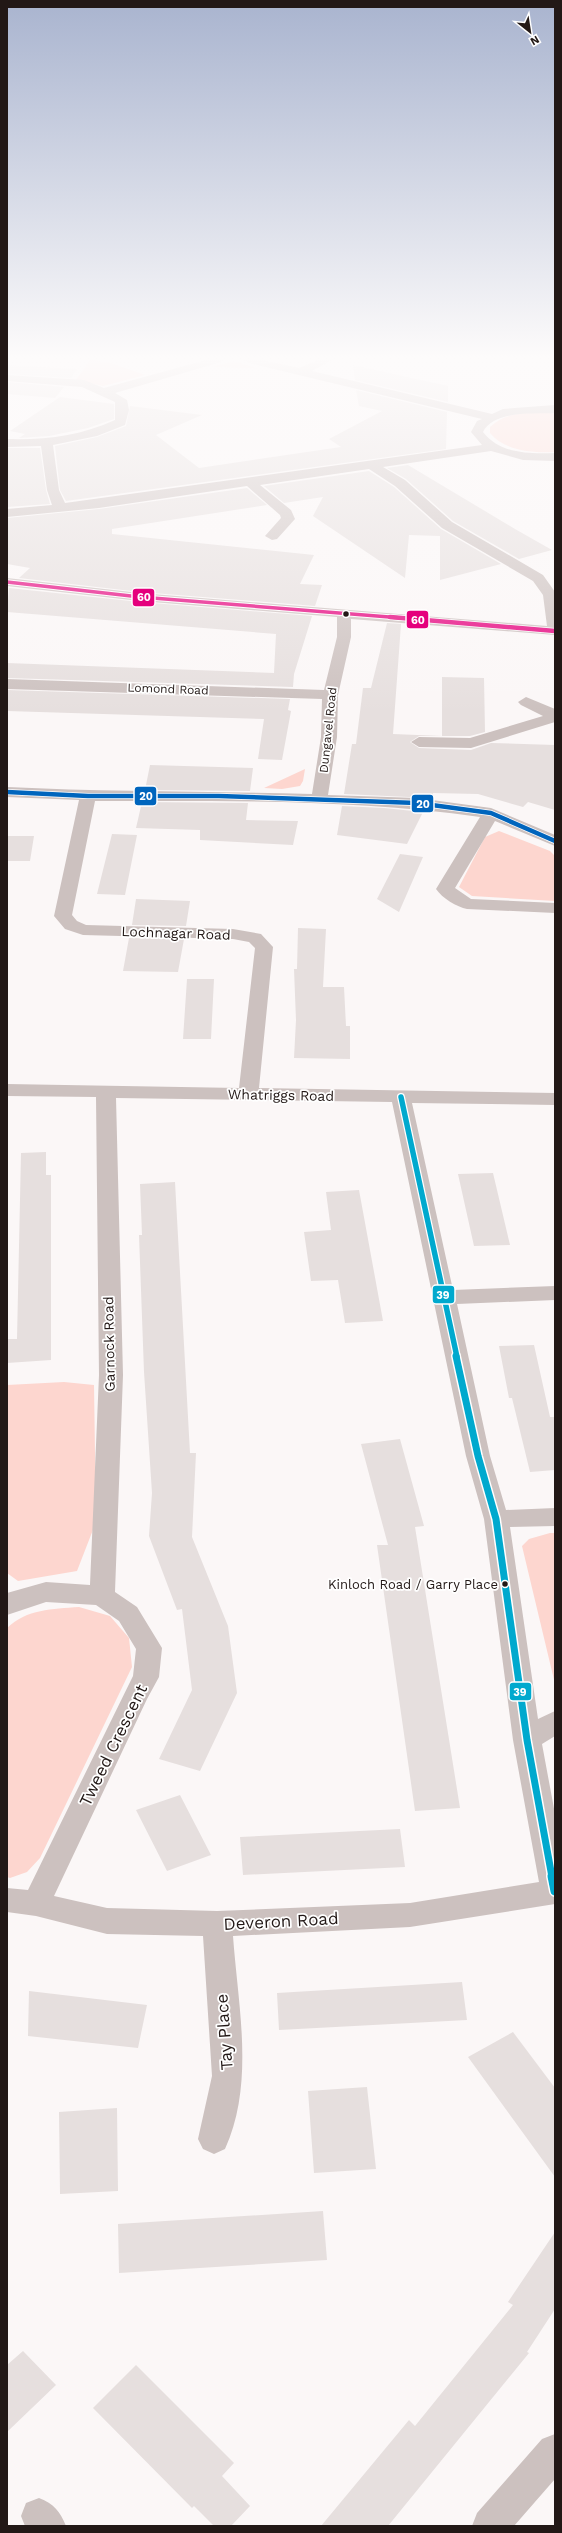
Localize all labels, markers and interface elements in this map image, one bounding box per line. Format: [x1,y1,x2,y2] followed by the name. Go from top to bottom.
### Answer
[510,12,550,52] north arrow
[528,33,542,48] text: N
[132,588,155,607] line badge: 60
[137,591,151,604] text: 60
[341,609,351,619] unlabelled marker
[406,610,429,629] line badge: 60
[411,614,425,627] text: 60
[127,681,209,697] street label: Lomond Road
[317,686,339,774] street label: Dungavel Road
[134,786,157,806] line badge: 20
[139,790,153,803] text: 20
[411,794,434,813] line badge: 20
[416,798,430,811] text: 20
[121,923,231,943] street label: Lochnagar Road
[228,1086,334,1104] street label: Whatriggs Road
[432,1285,455,1304] line badge: 39
[436,1289,450,1302] text: 39
[100,1296,118,1392] street label: Garnock Road
[328,1577,498,1592] place label: Kinloch Road / Garry Place
[500,1579,510,1589] marker: Kinloch Road / Garry Place
[75,1681,151,1809] street label: Tweed Crescent
[509,1682,532,1701] line badge: 39
[513,1686,527,1699] text: 39
[223,1908,339,1934] street label: Deveron Road
[211,1993,237,2071] street label: Tay Place

